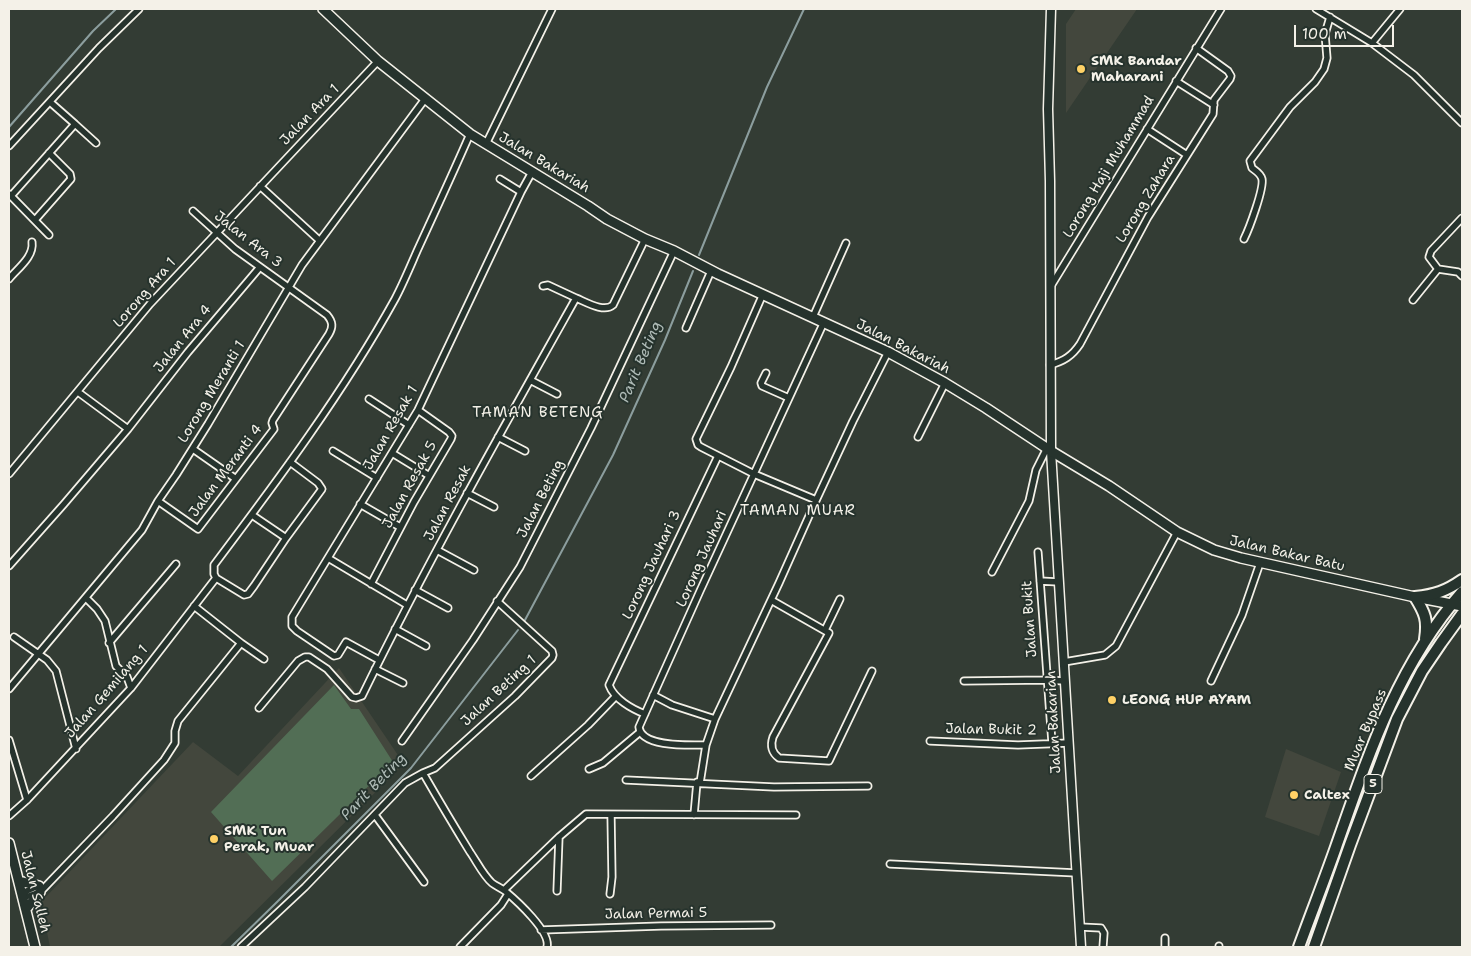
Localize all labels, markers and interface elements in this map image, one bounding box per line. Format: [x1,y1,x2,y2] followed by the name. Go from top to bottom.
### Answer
[1296,15,1396,47] scale bar
[1302,24,1347,44] text: 100 m
[1091,53,1182,85] place label: SMK Bandar Maharani
[1075,63,1087,75] marker: SMK Bandar Maharani
[277,81,343,149] street label: Jalan Ara 1
[1060,93,1158,241] street label: Lorong Haji Muhammad
[495,129,593,197] street label: Jalan Bakariah
[1113,152,1179,246] street label: Lorong Zahara
[210,208,286,272] street label: Jalan Ara 3
[110,255,180,331] street label: Lorong Ara 1
[151,302,215,376] street label: Jalan Ara 4
[853,316,953,378] street label: Jalan Bakariah
[616,319,666,405] water label: Parit Beting
[175,338,249,446] street label: Lorong Meranti 1
[360,383,422,473] street label: Jalan Resak 1
[471,404,605,422] district label: TAMAN BETENG
[186,421,266,521] street label: Jalan Meranti 4
[379,439,441,531] street label: Jalan Resak 5
[514,457,568,541] street label: Jalan Beting
[421,462,475,544] street label: Jalan Resak
[739,502,857,520] district label: TAMAN MUAR
[619,508,685,622] street label: Lorong Jauhari 3
[673,508,731,610] street label: Lorong Jauhari
[1228,533,1346,575] street label: Jalan Bakar Batu
[1019,580,1041,658] street label: Jalan Bukit
[62,642,152,742] street label: Jalan Gemilang 1
[458,652,540,730] street label: Jalan Beting 1
[1043,670,1065,774] street label: Jalan Bakariah
[1341,686,1391,774] street label: Muar Bypass
[1122,692,1251,708] place label: LEONG HUP AYAM
[1106,694,1118,706] marker: LEONG HUP AYAM
[945,721,1037,739] street label: Jalan Bukit 2
[338,750,410,824] water label: Parit Beting
[1364,774,1382,794] road number: 5
[1304,787,1350,803] place label: Caltex
[1288,789,1300,801] marker: Caltex
[224,823,314,856] place label: SMK Tun Perak, Muar
[208,833,220,845] marker: SMK Tun Perak, Muar
[17,849,53,935] street label: Jalan Salleh
[605,905,707,923] street label: Jalan Permai 5

